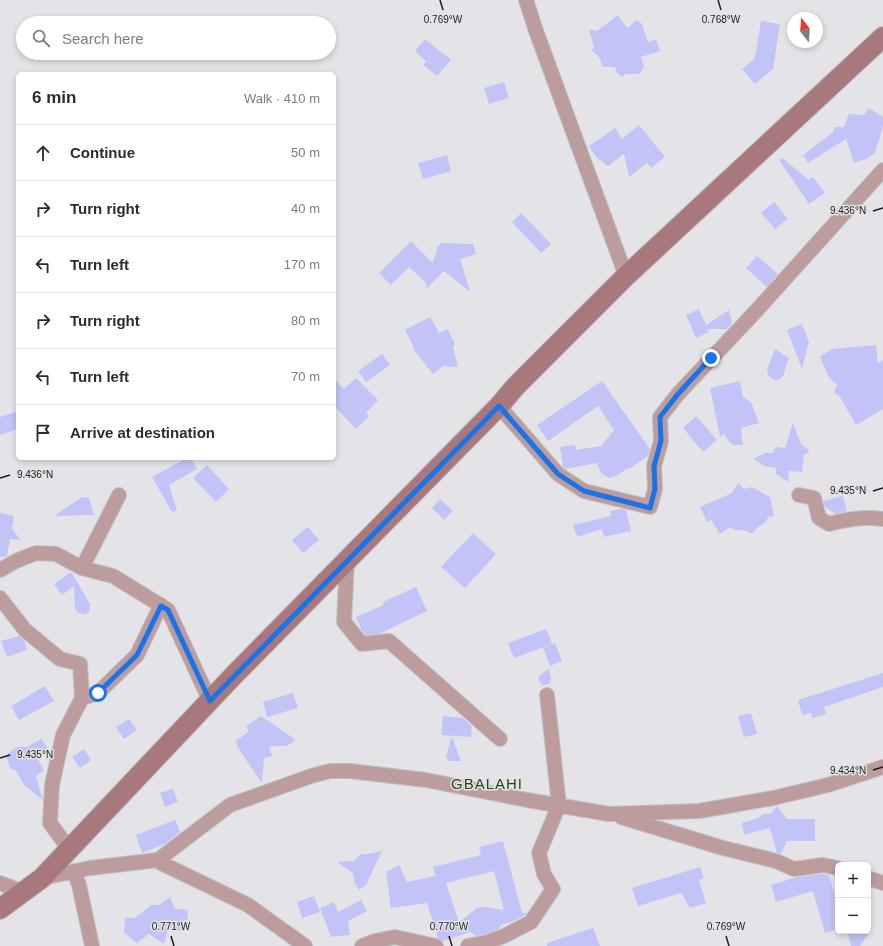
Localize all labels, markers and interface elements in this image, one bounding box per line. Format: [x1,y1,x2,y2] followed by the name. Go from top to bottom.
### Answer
[787,12,823,48] north arrow
[424,14,463,25] text: 0.769°W
[702,14,741,25] text: 0.768°W
[16,16,336,60] search box
[30,27,52,49] icon: search
[62,30,144,47] text: Search here
[32,88,76,107] text: 6 min
[244,91,320,106] text: Walk · 410 m
[32,142,54,164] icon: ahead
[70,144,135,161] text: Continue
[291,145,320,160] text: 50 m
[32,198,54,220] icon: right
[70,200,140,217] text: Turn right
[291,201,320,216] text: 40 m
[830,205,866,216] text: 9.436°N
[32,254,54,276] icon: left
[70,256,129,273] text: Turn left
[284,257,320,272] text: 170 m
[32,310,54,332] icon: right
[70,312,140,329] text: Turn right
[291,313,320,328] text: 80 m
[702,349,720,367] route end
[32,366,54,388] icon: left
[70,368,129,385] text: Turn left
[291,369,320,384] text: 70 m
[32,422,54,444] icon: arrive
[70,424,215,441] text: Arrive at destination
[17,469,53,480] text: 9.436°N
[830,485,866,496] text: 9.435°N
[89,684,107,702] route start
[17,749,53,760] text: 9.435°N
[830,765,866,776] text: 9.434°N
[451,775,523,792] district label: GBALAHI
[835,862,871,934] map controls
[835,862,871,898] button: +
[835,898,871,934] button: −
[152,921,191,932] text: 0.771°W
[430,921,469,932] text: 0.770°W
[707,921,746,932] text: 0.769°W

